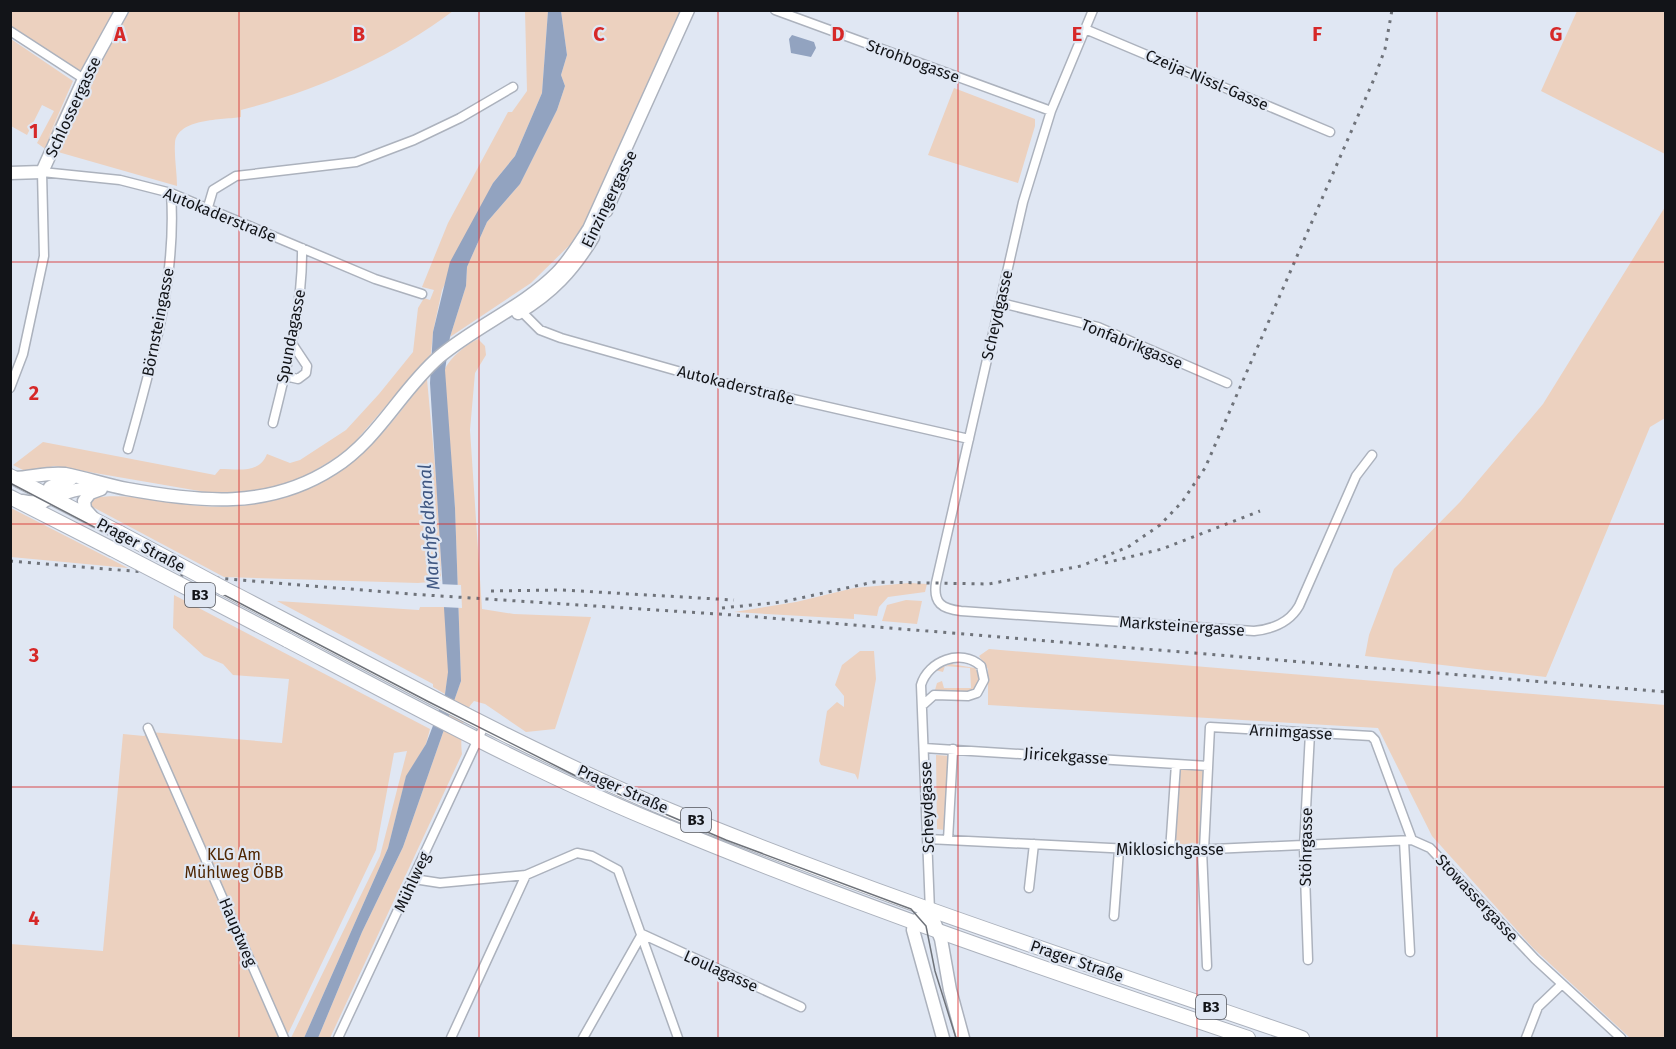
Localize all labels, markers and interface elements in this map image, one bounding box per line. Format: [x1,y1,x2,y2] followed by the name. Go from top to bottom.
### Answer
[113,22,127,46] text: A
[353,22,365,46] text: B
[593,22,605,46] text: C
[831,22,845,46] text: D
[1072,22,1082,46] text: E
[1312,22,1322,46] text: F
[1550,22,1562,46] text: G
[864,35,962,87] street label: Strohbogasse
[1143,46,1271,114] street label: Czeija-Nissl-Gasse
[41,53,105,161] street label: Schlossergasse
[29,119,39,143] text: 1
[577,147,641,251] street label: Einzingergasse
[161,184,279,246] street label: Autokaderstraße
[138,266,178,378] street label: Börnsteingasse
[977,268,1017,362] street label: Scheydgasse
[273,288,309,384] street label: Spundagasse
[1078,315,1186,373] street label: Tonfabrikgasse
[675,361,797,409] street label: Autokaderstraße
[29,381,39,405] text: 2
[414,463,444,591] water label: Marchfeldkanal
[94,514,188,576] street label: Prager Straße
[185,583,215,607] road number: B3
[1119,612,1245,640] street label: Marksteinergasse
[28,643,39,667] text: 3
[1249,720,1333,744] street label: Arnimgasse
[1023,744,1109,768] street label: Jiricekgasse
[575,761,671,817] street label: Prager Straße
[916,761,938,853] street label: Scheydgasse
[1296,807,1316,887] street label: Stöhrgasse
[681,808,711,832] road number: B3
[1116,840,1224,859] street label: Miklosichgasse
[184,845,284,882] park label: KLG Am Mühlweg ÖBB
[390,848,434,915] street label: Mühlweg
[1432,850,1522,946] street label: Stowassergasse
[215,895,261,970] street label: Hauptweg
[28,906,40,930] text: 4
[1028,936,1126,986] street label: Prager Straße
[681,946,761,996] street label: Loulagasse
[1196,995,1226,1019] road number: B3

